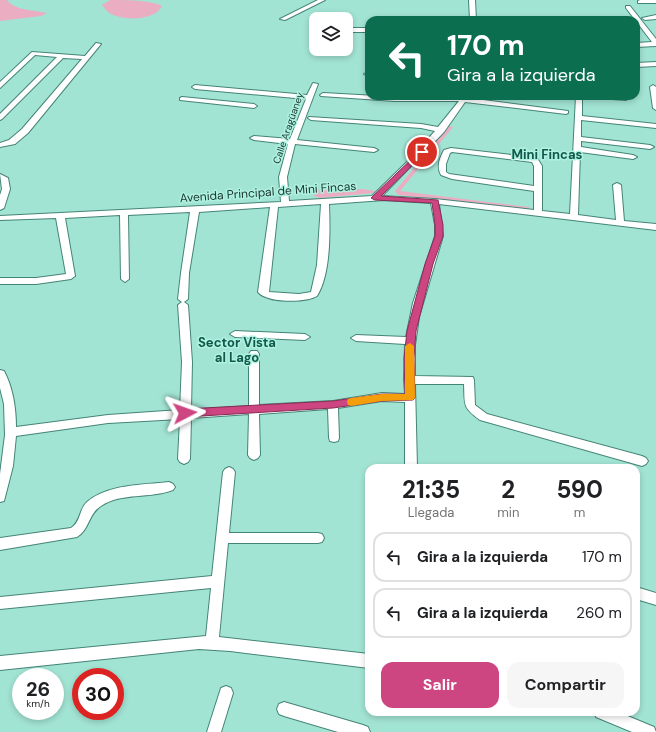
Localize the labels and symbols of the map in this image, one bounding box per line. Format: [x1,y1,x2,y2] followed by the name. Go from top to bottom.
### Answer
[270,90,306,165] street label: Calle Aragüaney
[405,135,439,169] pin
[512,146,583,163] district label: Mini Fincas
[179,178,357,206] street label: Avenida Principal de Mini Fincas
[198,334,276,366] district label: Sector Vista al Lago
[164,392,206,434] position arrow
[72,668,124,720] speed limit sign: 30

